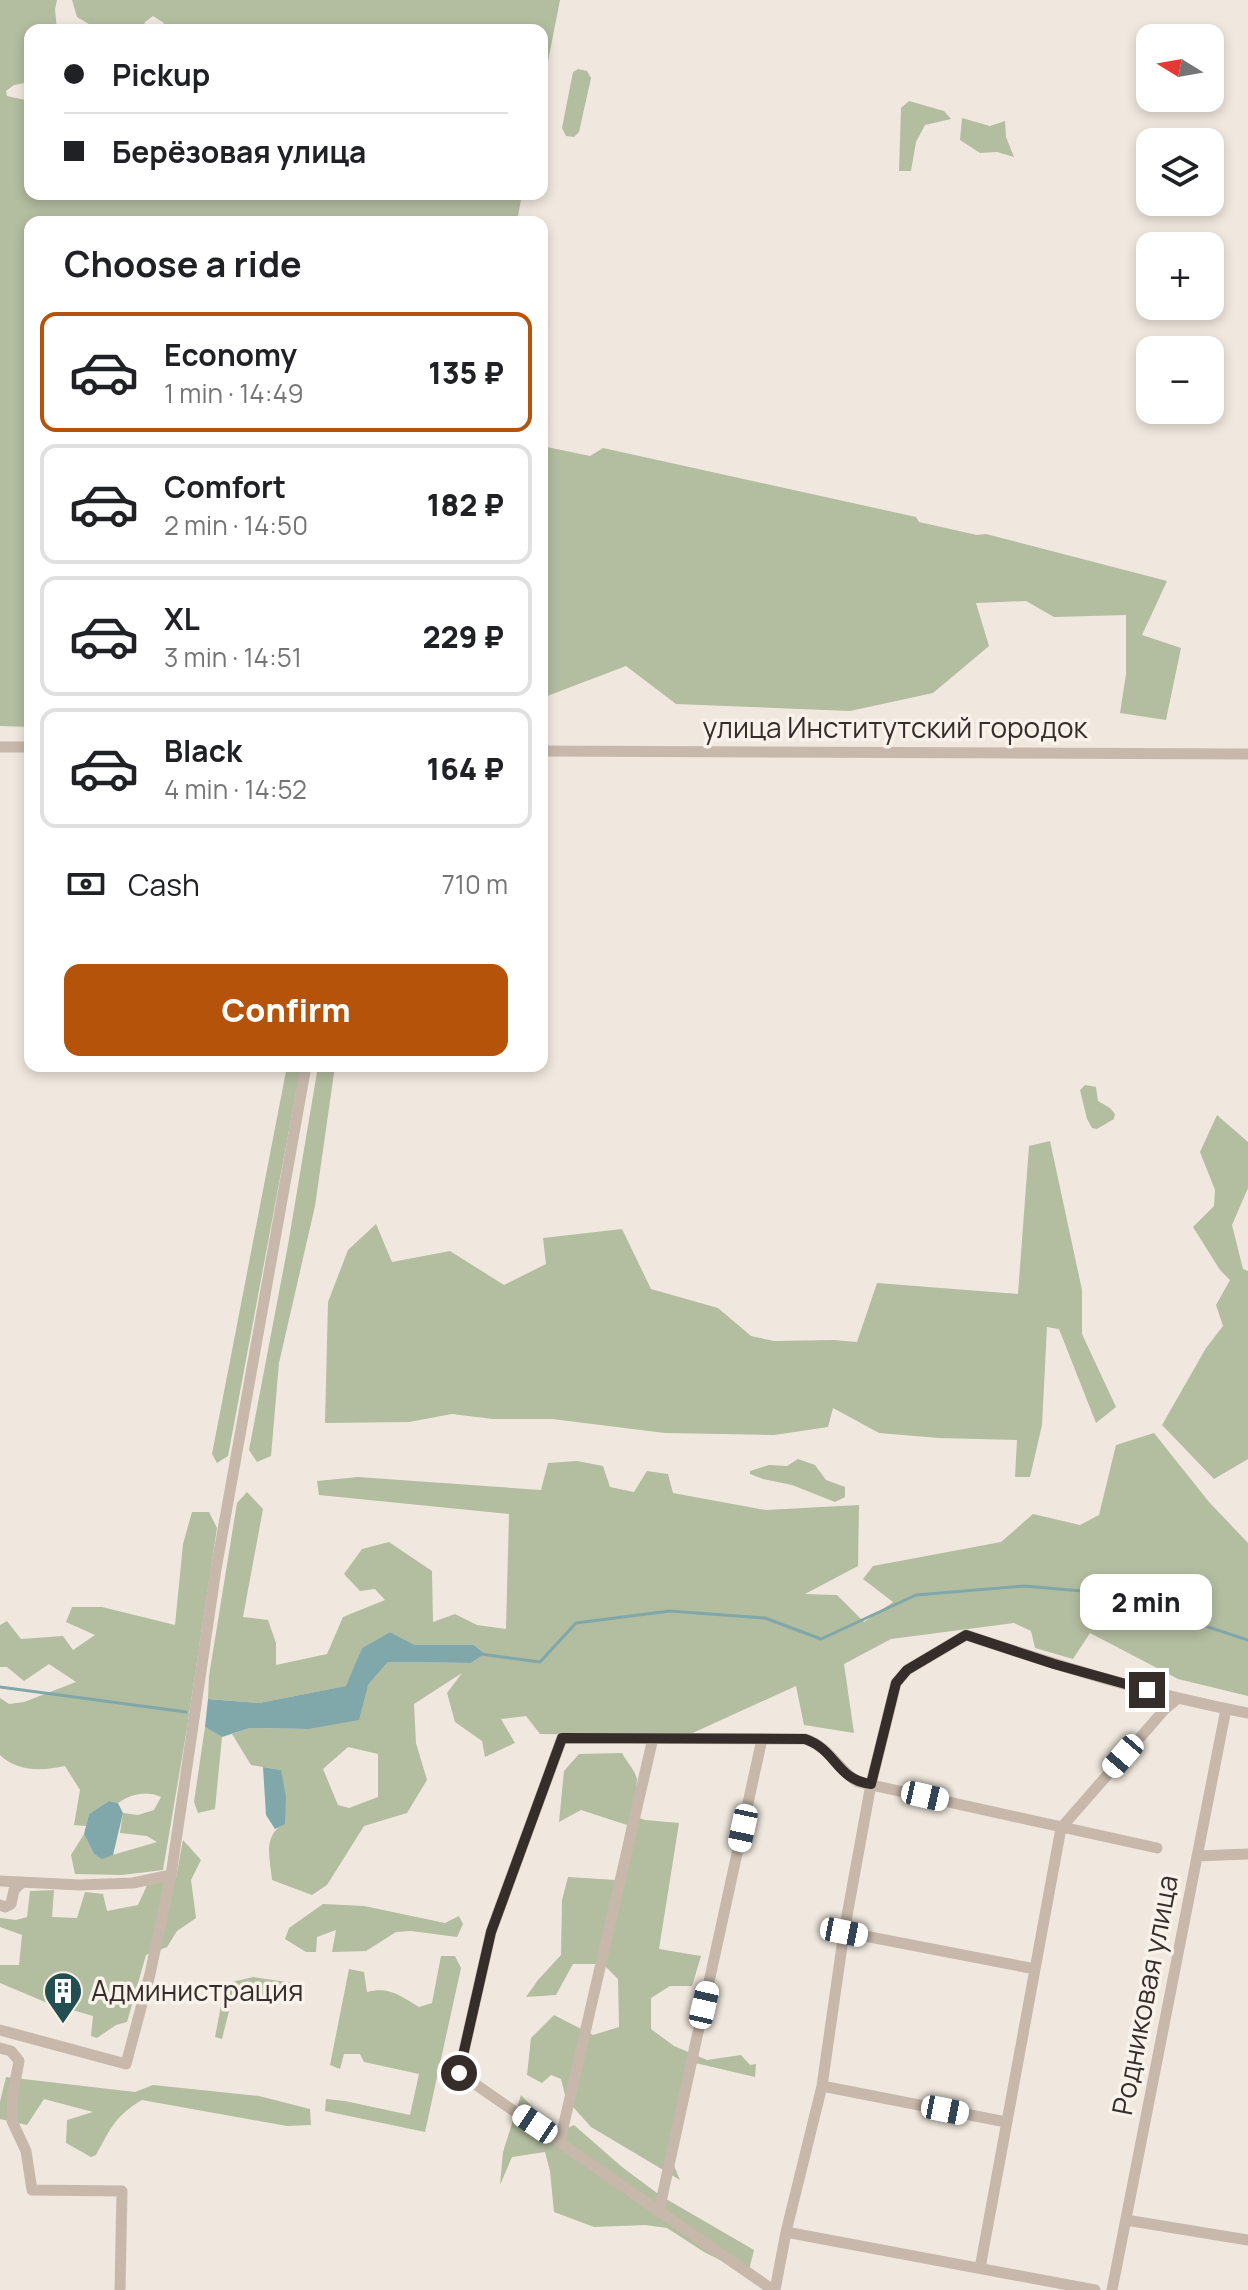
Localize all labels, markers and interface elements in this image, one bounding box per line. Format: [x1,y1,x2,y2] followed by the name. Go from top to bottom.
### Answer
[1136,24,1224,112] north arrow
[1136,24,1224,424] map controls
[112,54,210,95] text: Pickup
[1136,128,1224,216] button: layers
[112,131,366,172] text: Берёзовая улица
[1136,232,1224,320] button: +
[64,239,302,288] text: Choose a ride
[164,334,297,375] text: Economy
[68,336,140,408] icon: car
[1136,336,1224,424] button: −
[428,352,504,393] text: 135 ₽
[164,375,304,411] text: 1 min · 14:49
[164,466,286,507] text: Comfort
[68,468,140,540] icon: car
[427,484,504,525] text: 182 ₽
[164,507,308,543] text: 2 min · 14:50
[164,598,200,639] text: XL
[68,600,140,672] icon: car
[422,616,504,657] text: 229 ₽
[164,639,302,675] text: 3 min · 14:51
[703,708,1089,746] street label: улица Институтский городок
[164,730,242,771] text: Black
[68,732,140,804] icon: car
[427,748,504,789] text: 164 ₽
[164,771,307,807] text: 4 min · 14:52
[64,862,108,906] icon: cash
[128,864,200,905] text: Cash
[442,866,508,902] text: 710 m
[64,964,508,1056] button: Confirm
[1081,1574,1213,1630] callout: 2 min
[1112,1584,1180,1620] text: 2 min
[1129,1672,1165,1708] route end
[1098,1730,1148,1782] car
[899,1779,951,1813] car
[726,1802,760,1854] car
[1102,1872,1186,2118] street label: Родниковая улица
[818,1916,870,1948] car
[42,1970,84,2025] building icon: Администрация
[91,1971,303,2009] place label: Администрация
[687,1979,721,2031] car
[441,2055,477,2091] route start
[919,2094,971,2126] car
[508,2101,562,2147] car

